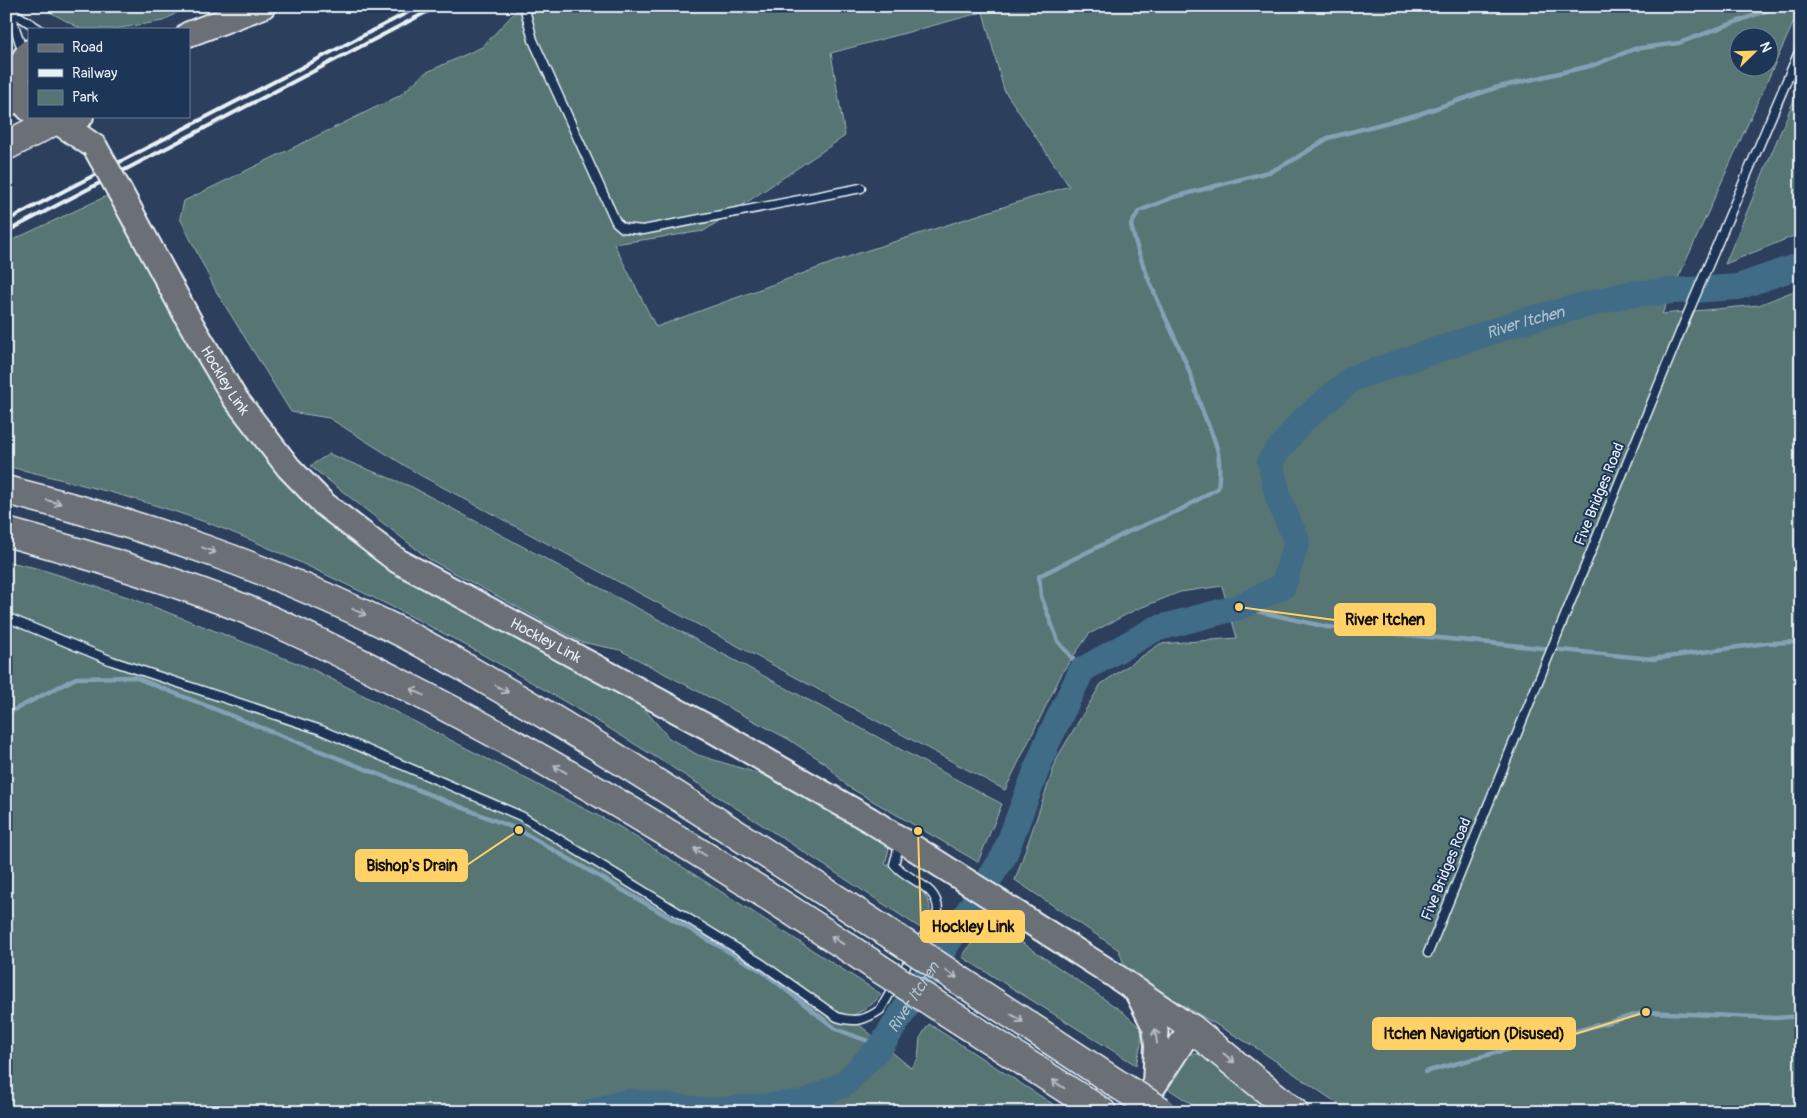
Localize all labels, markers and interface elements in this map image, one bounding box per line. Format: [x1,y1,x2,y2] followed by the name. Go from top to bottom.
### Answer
[28,28,190,118] legend
[1730,28,1780,78] north arrow
[72,38,103,57] text: Road
[1756,39,1775,55] text: N
[72,64,118,83] text: Railway
[72,88,99,107] text: Park
[1484,302,1567,344] water label: River Itchen
[196,343,254,420] street label: Hockley Link
[1570,440,1629,548] street label: Five Bridges Road
[45,498,61,507] one-way arrow
[201,545,216,555] one-way arrow
[1335,604,1435,635] callout: River Itchen
[351,608,366,618] one-way arrow
[1345,610,1425,630] text: River Itchen
[507,614,585,668] street label: Hockley Link
[494,685,508,695] one-way arrow
[410,687,425,697] one-way arrow
[554,763,568,773] one-way arrow
[1417,815,1476,923] street label: Five Bridges Road
[693,847,707,857] one-way arrow
[356,850,467,881] callout: Bishop's Drain
[366,856,458,876] text: Bishop's Drain
[921,911,1024,942] callout: Hockley Link
[932,917,1015,937] text: Hockley Link
[830,935,844,945] one-way arrow
[884,957,944,1036] water label: River Itchen
[943,969,957,979] one-way arrow
[1010,1012,1024,1023] one-way arrow
[1373,1018,1575,1049] callout: Itchen Navigation (Disused)
[1383,1024,1565,1044] text: Itchen Navigation (Disused)
[1151,1028,1161,1044] one-way arrow
[1222,1053,1235,1064] one-way arrow
[1052,1078,1066,1088] one-way arrow

